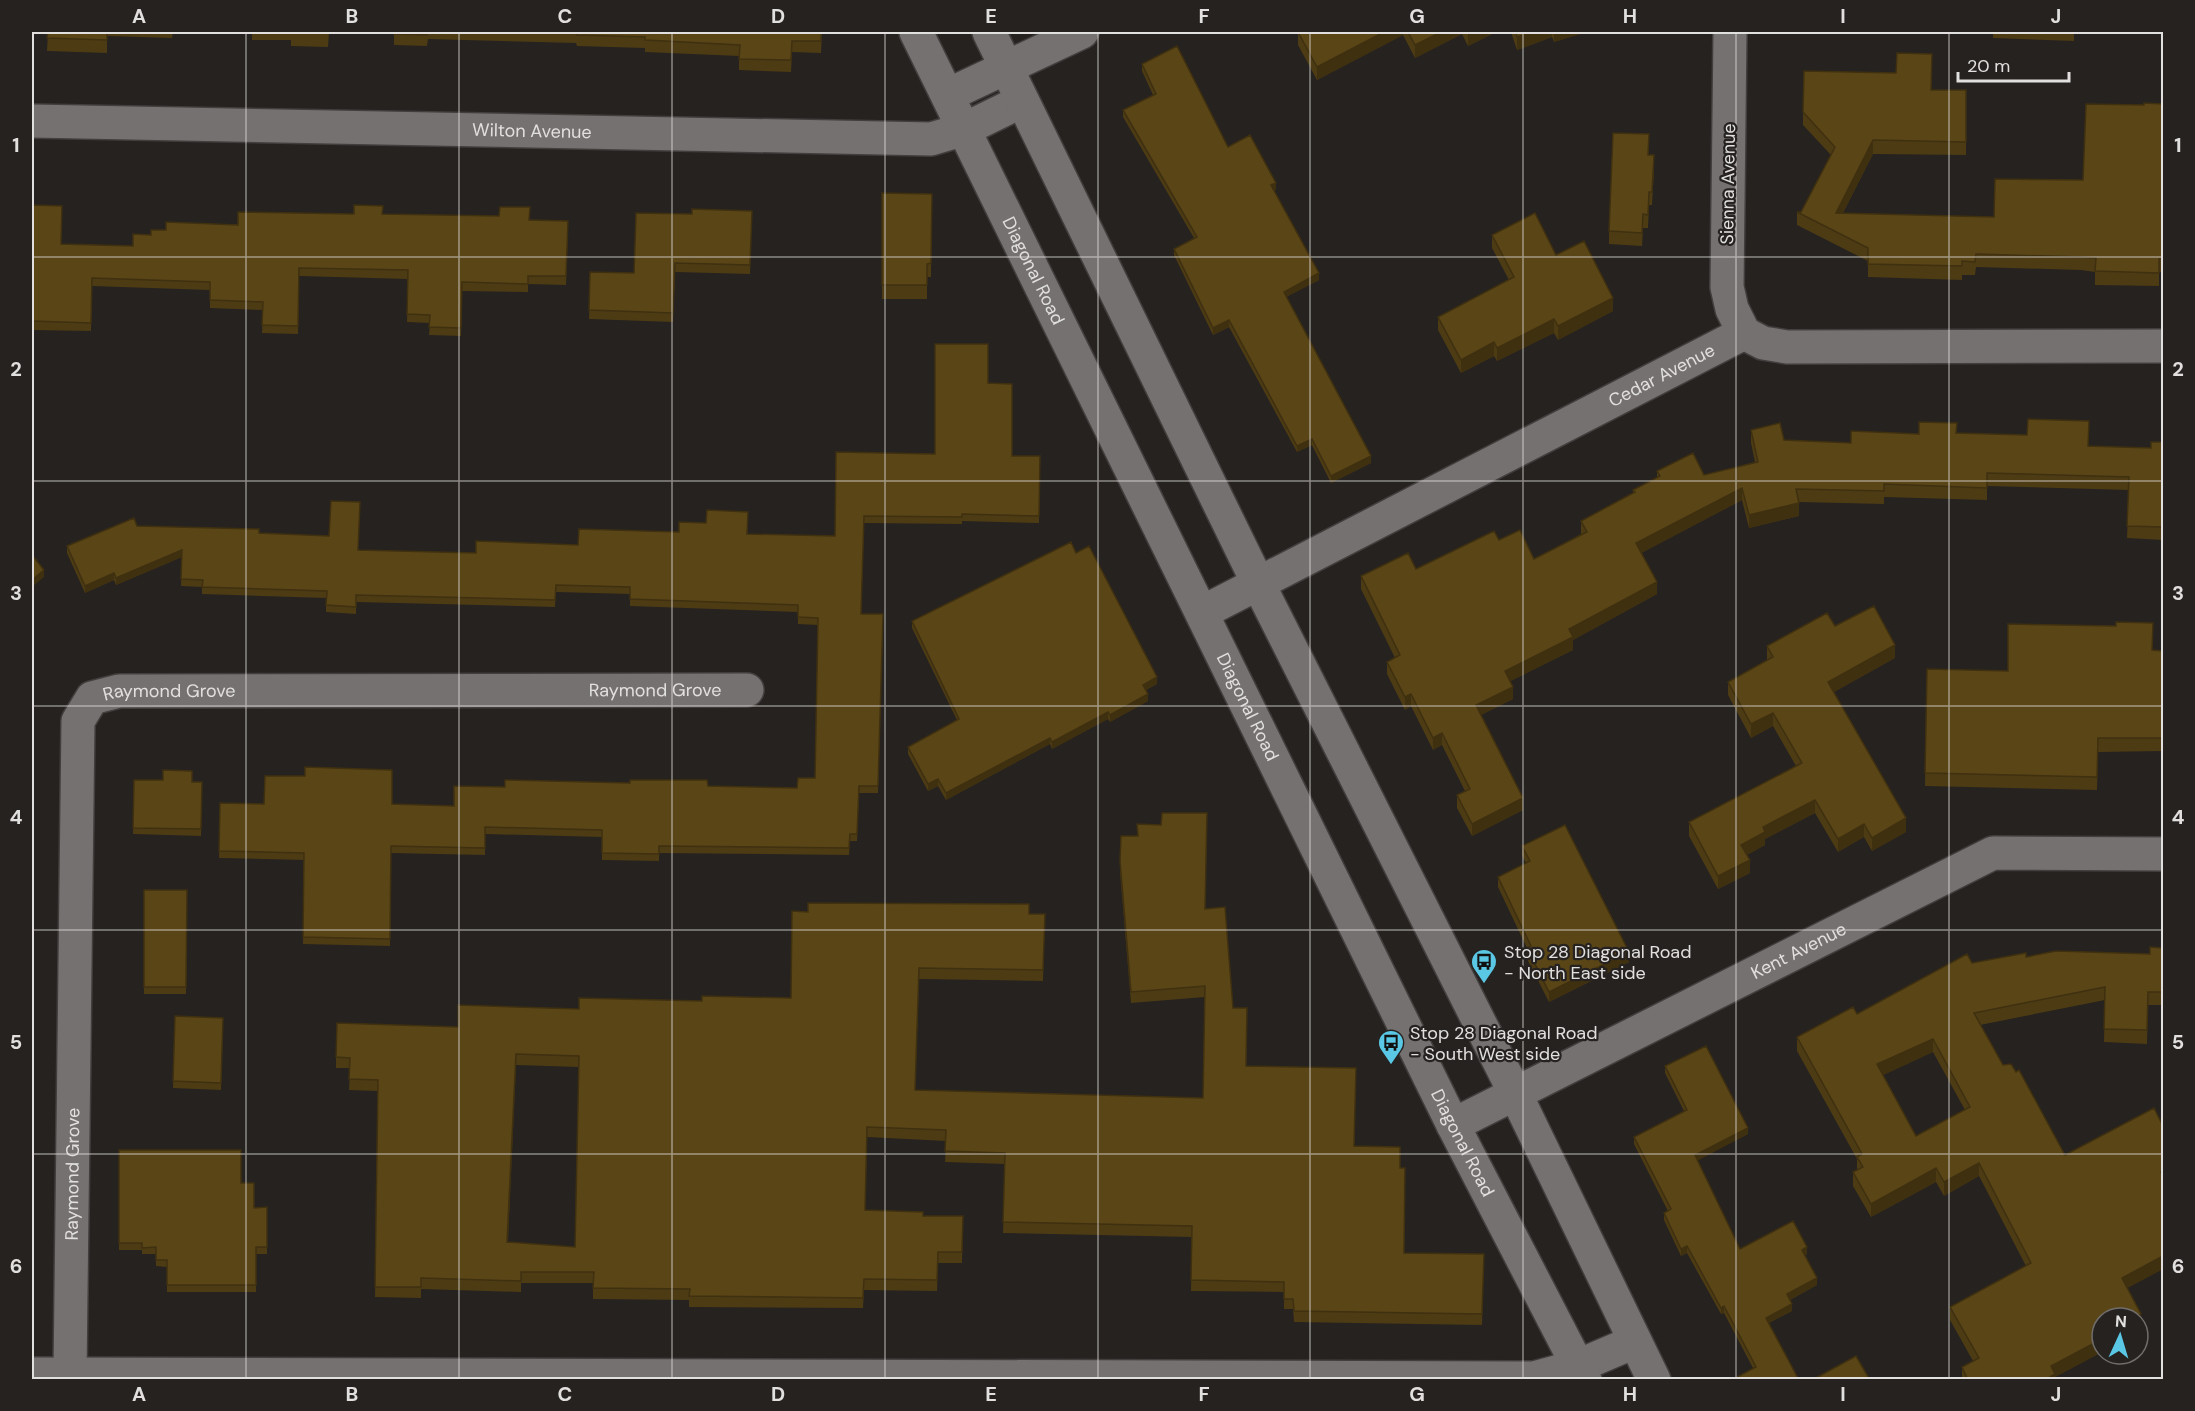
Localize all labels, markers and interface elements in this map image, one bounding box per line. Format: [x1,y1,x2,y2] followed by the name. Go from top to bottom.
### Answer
[132,3,146,29] text: A
[346,3,358,29] text: B
[558,3,572,29] text: C
[771,3,785,29] text: D
[985,3,997,29] text: E
[1198,3,1210,29] text: F
[1409,3,1425,29] text: G
[1623,3,1637,29] text: H
[1840,3,1846,29] text: I
[2051,3,2061,29] text: J
[1958,45,2069,83] scale bar
[1967,54,2010,78] text: 20 m
[472,118,592,144] street label: Wilton Avenue
[1715,123,1741,245] street label: Sienna Avenue
[12,132,20,158] text: 1
[2174,132,2182,158] text: 1
[997,213,1070,329] street label: Diagonal Road
[1604,338,1719,413] street label: Cedar Avenue
[10,356,22,382] text: 2
[2172,356,2184,382] text: 2
[10,580,22,606] text: 3
[2172,580,2184,606] text: 3
[1211,649,1284,765] street label: Diagonal Road
[100,678,235,707] street label: Raymond Grove
[589,678,721,702] street label: Raymond Grove
[10,804,23,830] text: 4
[2172,804,2185,830] text: 4
[1747,917,1850,985] street label: Kent Avenue
[1504,940,1691,985] place label: Stop 28 Diagonal Road - North East side
[1469,947,1499,985] bus stop icon: Stop 28 Diagonal Road - North East side
[1410,1021,1597,1066] place label: Stop 28 Diagonal Road - South West side
[1376,1028,1406,1066] bus stop icon: Stop 28 Diagonal Road - South West side
[10,1029,22,1055] text: 5
[2172,1029,2184,1055] text: 5
[1425,1085,1500,1201] street label: Diagonal Road
[60,1108,85,1240] street label: Raymond Grove
[10,1253,22,1279] text: 6
[2172,1253,2184,1279] text: 6
[2090,1306,2150,1366] north arrow
[2114,1311,2128,1332] text: N
[132,1381,146,1407] text: A
[346,1381,358,1407] text: B
[558,1381,572,1407] text: C
[771,1381,785,1407] text: D
[985,1381,997,1407] text: E
[1198,1381,1210,1407] text: F
[1409,1381,1425,1407] text: G
[1623,1381,1637,1407] text: H
[1840,1381,1846,1407] text: I
[2051,1381,2061,1407] text: J

